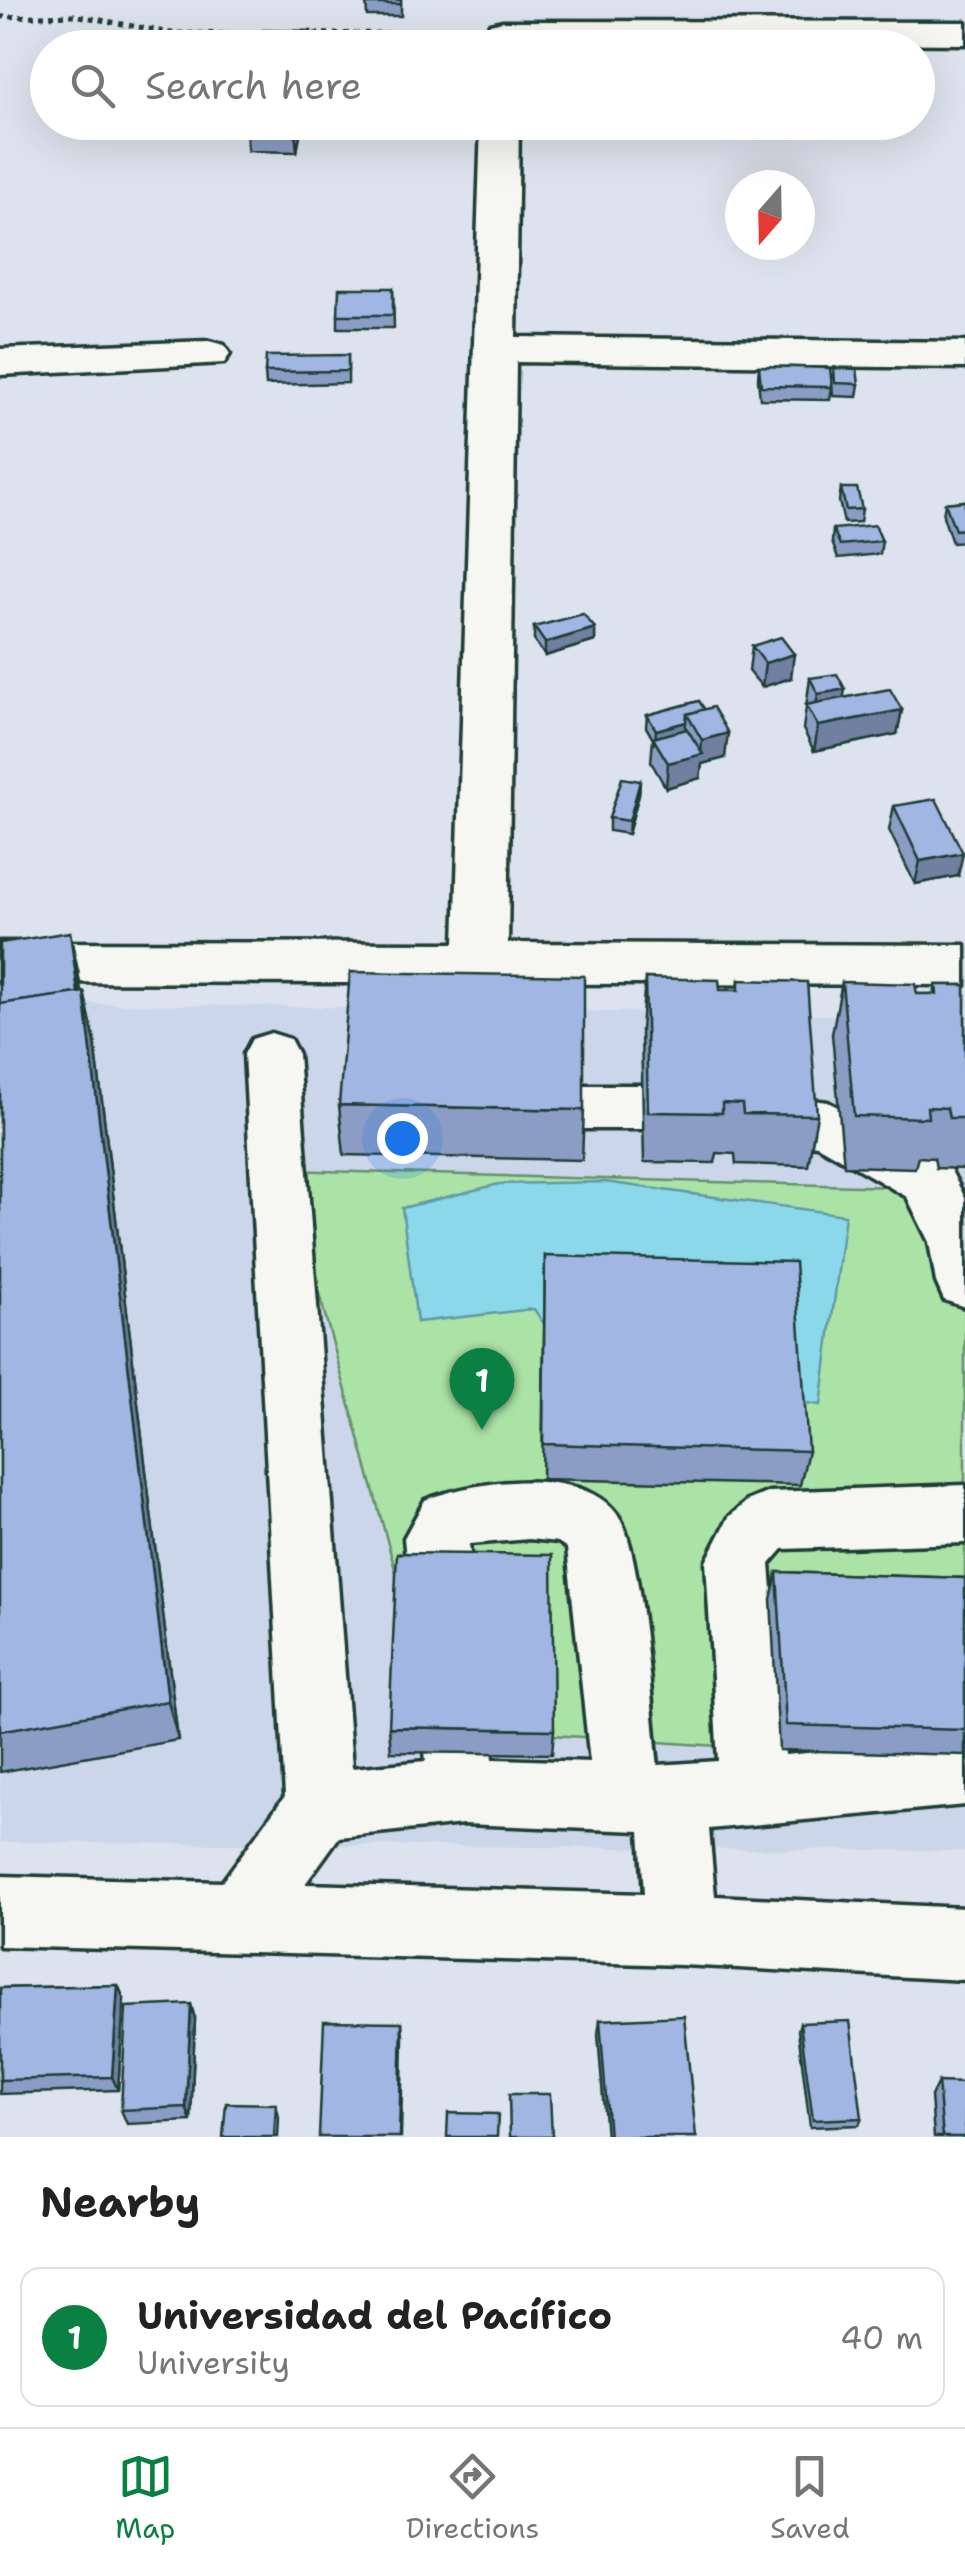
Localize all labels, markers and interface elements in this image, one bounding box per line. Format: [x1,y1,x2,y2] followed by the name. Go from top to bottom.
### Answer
[30,30,935,140] search box
[65,58,120,113] icon: search
[145,60,362,111] text: Search here
[725,170,815,260] north arrow
[377,1113,428,1164] your location
[450,1348,514,1430] pin: 1
[40,2174,200,2230] text: Nearby
[137,2290,612,2341] text: Universidad del Pacífico
[67,2316,82,2359] text: 1
[840,2316,923,2359] text: 40 m
[137,2341,290,2384] text: University
[115,2449,175,2547] tab: Map
[406,2449,539,2547] tab: Directions
[770,2449,850,2547] tab: Saved

